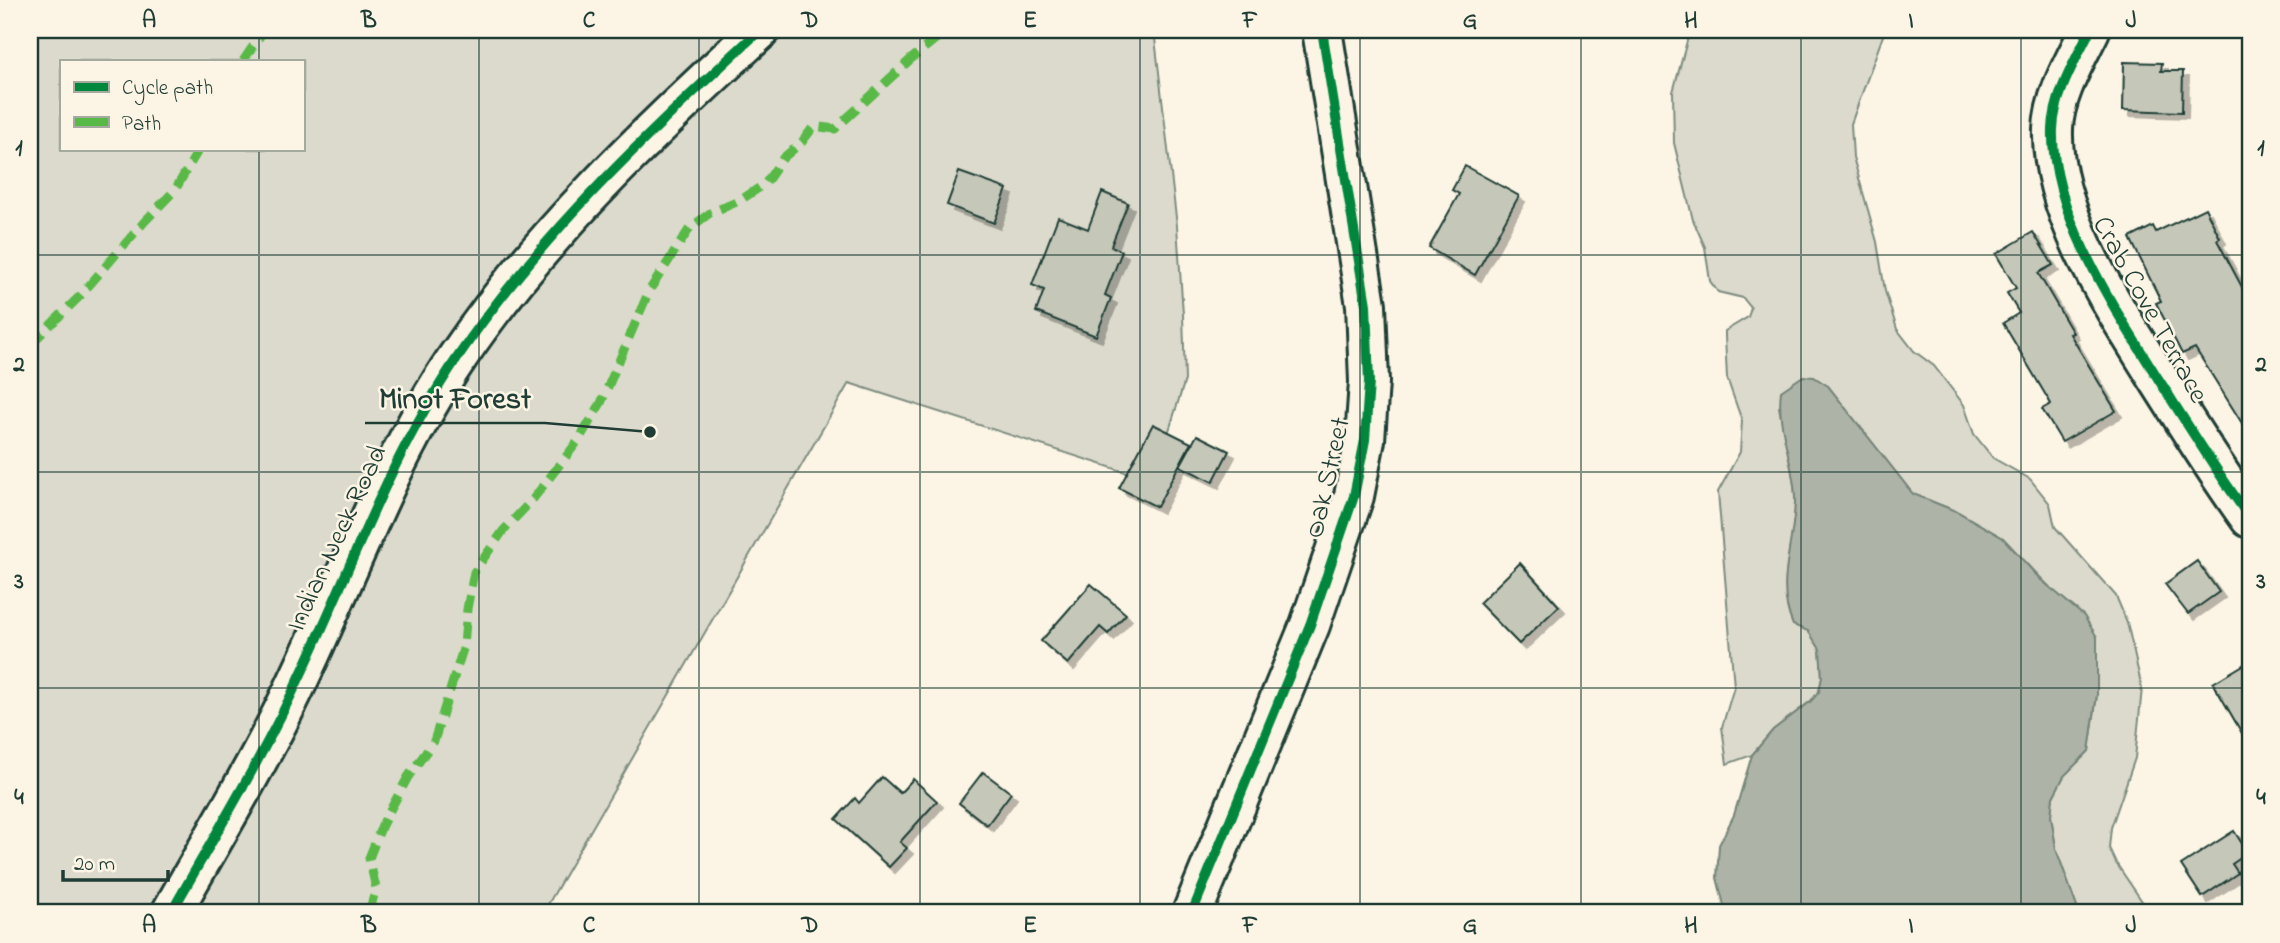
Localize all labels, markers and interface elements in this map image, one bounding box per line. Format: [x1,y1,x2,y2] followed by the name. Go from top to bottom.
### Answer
[142,5,156,38] text: A
[360,5,377,38] text: B
[583,5,596,38] text: C
[801,5,818,38] text: D
[1023,5,1037,38] text: E
[1242,5,1258,38] text: F
[1463,5,1477,38] text: G
[1684,5,1698,38] text: H
[1908,5,1914,38] text: I
[2125,5,2137,38] text: J
[60,60,304,150] legend
[122,74,213,106] text: Cycle path
[122,110,161,140] text: Path
[15,133,23,166] text: 1
[2257,133,2265,166] text: 1
[2081,209,2218,411] street label: Crab Cove Terrace
[12,349,25,382] text: 2
[2254,349,2267,382] text: 2
[365,372,545,423] callout: Minot Forest
[379,379,532,423] text: Minot Forest
[1295,413,1363,543] street label: Oak Street
[277,439,399,639] street label: Indian Neck Road
[13,566,24,599] text: 3
[2255,566,2266,599] text: 3
[14,782,24,815] text: 4
[2256,782,2266,815] text: 4
[63,838,168,882] scale bar
[74,850,115,880] text: 20 m
[142,910,156,943] text: A
[360,910,377,943] text: B
[583,910,596,943] text: C
[801,910,818,943] text: D
[1023,910,1037,943] text: E
[1242,910,1258,943] text: F
[1463,910,1477,943] text: G
[1684,910,1698,943] text: H
[1908,910,1914,943] text: I
[2125,910,2137,943] text: J

